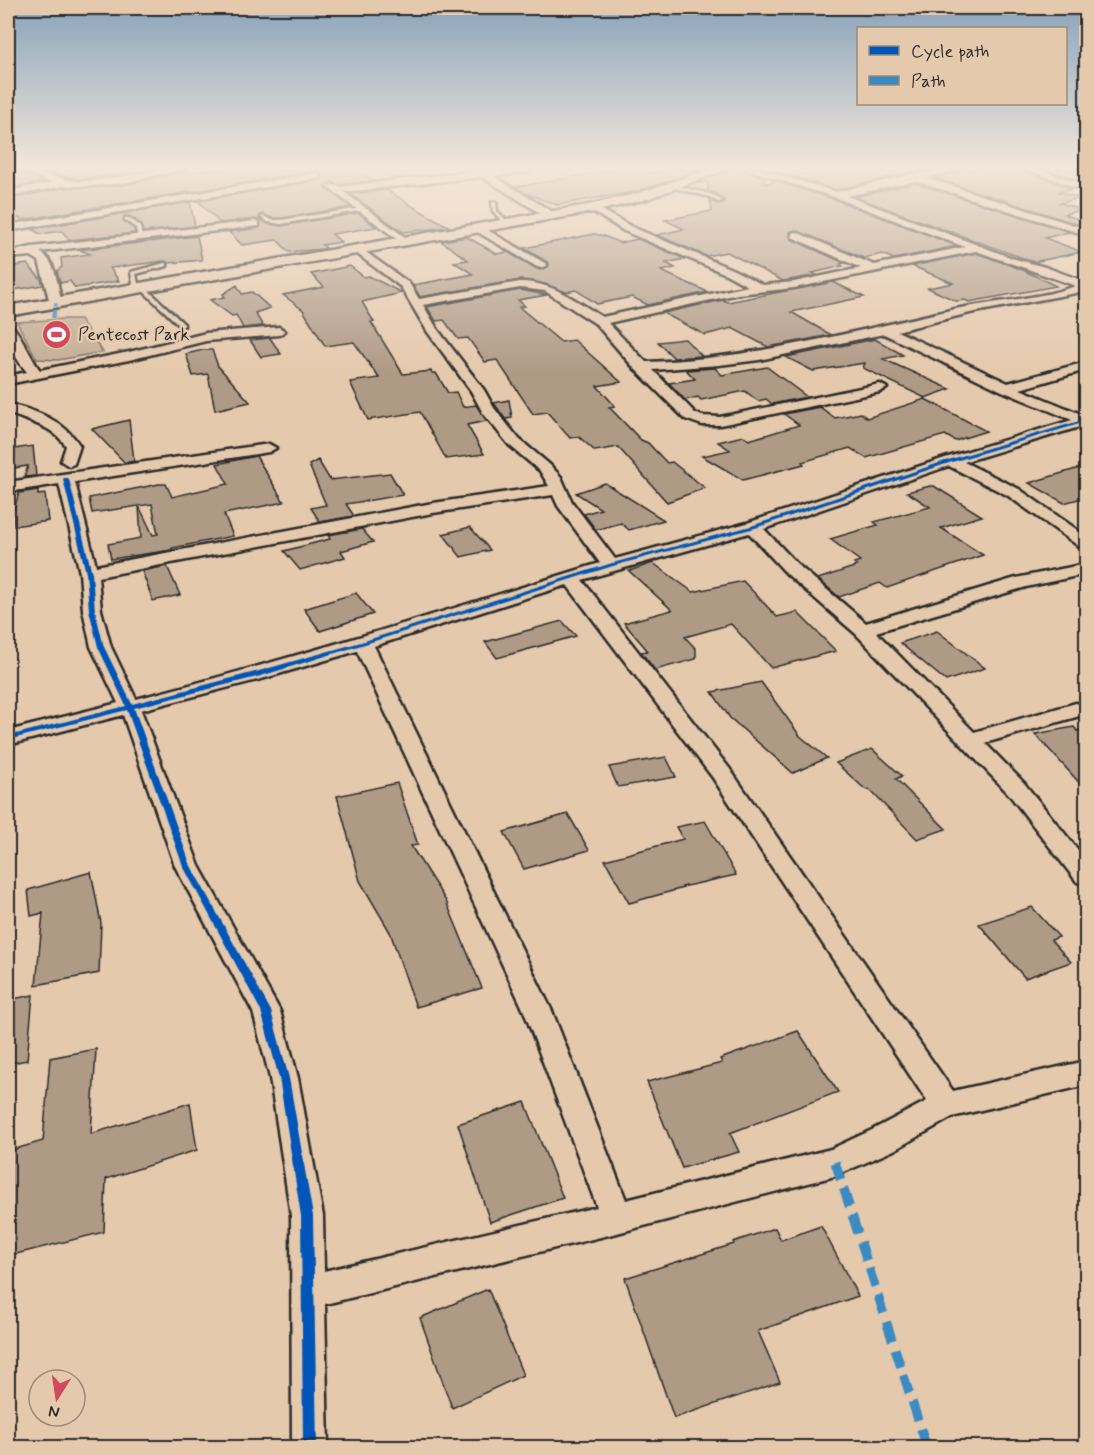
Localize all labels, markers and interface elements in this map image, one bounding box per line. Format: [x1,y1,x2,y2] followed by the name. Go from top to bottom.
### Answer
[857,27,1067,105] legend
[911,40,989,64] text: Cycle path
[911,70,946,94] text: Path
[41,319,73,351] sports icon: Pentecost Park
[78,323,190,347] place label: Pentecost Park
[27,1368,87,1428] north arrow
[47,1400,62,1423] text: N

